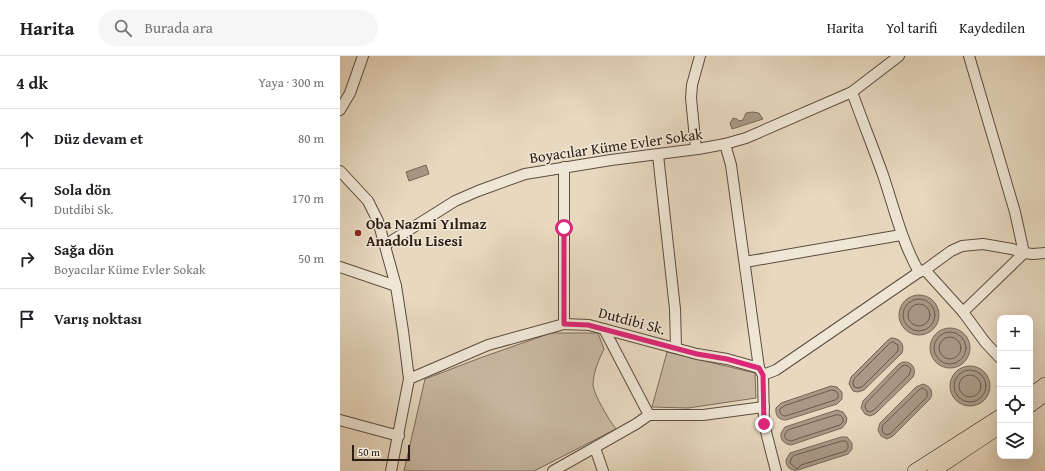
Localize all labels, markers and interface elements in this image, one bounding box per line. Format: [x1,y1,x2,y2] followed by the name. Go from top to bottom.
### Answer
[98,10,378,46] search box
[20,14,74,42] text: Harita
[112,17,134,39] icon: search
[144,17,213,38] text: Burada ara
[827,18,864,38] text: Harita
[886,18,937,38] text: Yol tarifi
[959,18,1025,38] text: Kaydedilen
[16,70,48,95] text: 4 dk
[258,73,324,92] text: Yaya · 300 m
[528,123,704,168] street label: Boyacılar Küme Evler Sokak
[16,128,38,150] icon: ahead
[54,128,143,149] text: Düz devam et
[298,129,324,148] text: 80 m
[54,179,111,200] text: Sola dön
[16,188,38,210] icon: left
[292,189,324,208] text: 170 m
[54,200,113,219] text: Dutdibi Sk.
[366,213,487,251] place label: Oba Nazmi Yılmaz Anadolu Lisesi
[555,219,573,237] route start
[353,228,363,238] marker: Oba Nazmi Yılmaz Anadolu Lisesi
[54,239,114,260] text: Sağa dön
[16,248,38,270] icon: right
[298,249,324,268] text: 50 m
[54,260,206,279] text: Boyacılar Küme Evler Sokak
[596,301,668,340] street label: Dutdibi Sk.
[16,308,38,330] icon: arrive
[54,308,142,329] text: Varış noktası
[997,315,1033,459] map controls
[997,315,1033,351] button: +
[997,351,1033,387] button: −
[997,387,1033,423] button: locate
[755,415,773,433] route end
[997,423,1033,459] button: layers
[352,443,410,462] scale bar
[358,444,380,460] text: 50 m

